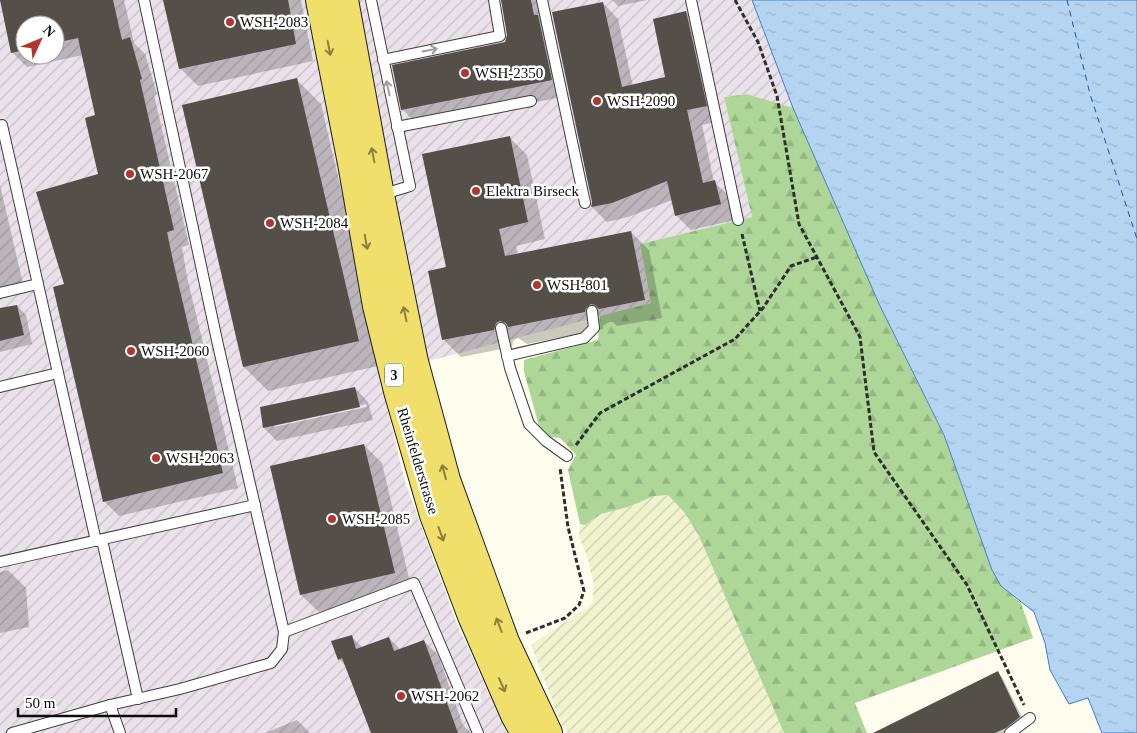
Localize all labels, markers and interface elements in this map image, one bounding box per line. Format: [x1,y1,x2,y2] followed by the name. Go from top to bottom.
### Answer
[240,14,308,30] place label: WSH-2083
[15,15,65,65] north arrow
[224,16,236,28] marker: WSH-2083
[40,22,58,40] text: N
[325,39,335,55] one-way arrow
[422,45,438,55] one-way arrow
[475,65,543,81] place label: WSH-2350
[459,67,471,79] marker: WSH-2350
[383,80,393,96] one-way arrow
[607,93,675,109] place label: WSH-2090
[591,95,603,107] marker: WSH-2090
[367,147,377,163] one-way arrow
[140,166,209,182] place label: WSH-2067
[124,168,136,180] marker: WSH-2067
[486,183,579,199] place label: Elektra Birseck
[470,185,482,197] marker: Elektra Birseck
[280,215,349,231] place label: WSH-2084
[264,217,276,229] marker: WSH-2084
[361,234,371,250] one-way arrow
[547,277,608,293] place label: WSH-801
[531,279,543,291] marker: WSH-801
[399,307,409,323] one-way arrow
[141,343,209,359] place label: WSH-2060
[125,345,137,357] marker: WSH-2060
[385,364,403,386] road number: 3
[394,406,442,517] street label: Rheinfelderstrasse
[166,450,234,466] place label: WSH-2063
[150,452,162,464] marker: WSH-2063
[439,465,448,481] one-way arrow
[342,511,410,527] place label: WSH-2085
[326,513,338,525] marker: WSH-2085
[437,526,446,542] one-way arrow
[494,618,503,633] one-way arrow
[497,677,507,692] one-way arrow
[18,686,175,718] scale bar
[411,688,479,704] place label: WSH-2062
[395,690,407,702] marker: WSH-2062
[25,695,56,711] text: 50 m

